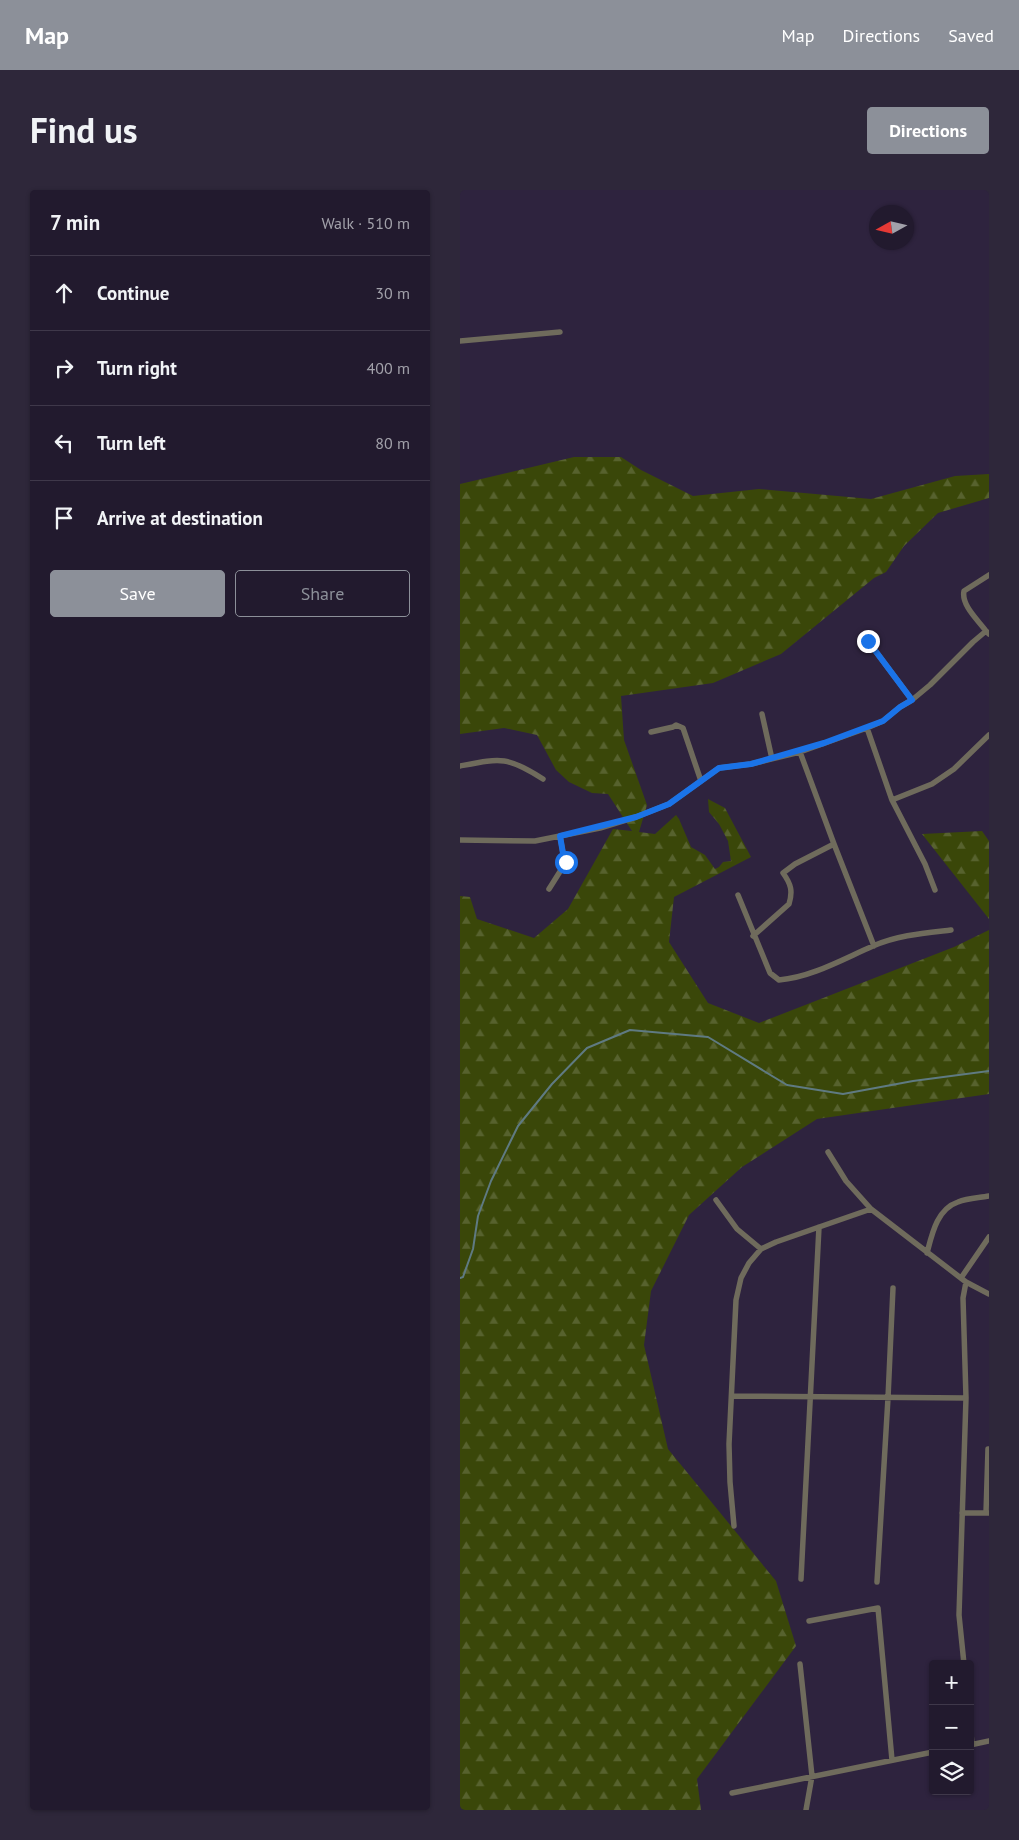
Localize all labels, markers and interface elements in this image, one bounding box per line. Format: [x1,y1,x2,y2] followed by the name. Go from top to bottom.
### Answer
[25,20,69,51] text: Map
[782,24,814,47] text: Map
[842,24,920,47] text: Directions
[948,24,994,47] text: Saved
[30,107,138,153] text: Find us
[867,107,989,154] button: Directions
[869,205,914,250] north arrow
[50,209,100,236] text: 7 min
[321,213,410,233] text: Walk · 510 m
[50,279,78,307] icon: ahead
[97,281,169,305] text: Continue
[375,283,410,303] text: 30 m
[50,354,78,382] icon: right
[97,356,177,380] text: Turn right
[367,358,410,378] text: 400 m
[50,429,78,457] icon: left
[97,431,166,455] text: Turn left
[375,433,410,453] text: 80 m
[50,504,78,532] icon: arrive
[97,506,263,530] text: Arrive at destination
[50,570,225,617] button: Save
[235,570,410,617] button: Share
[857,630,880,653] route end
[555,851,578,874] route start
[929,1660,974,1795] map controls
[929,1660,974,1705] button: +
[929,1705,974,1750] button: −
[929,1750,974,1795] button: layers

